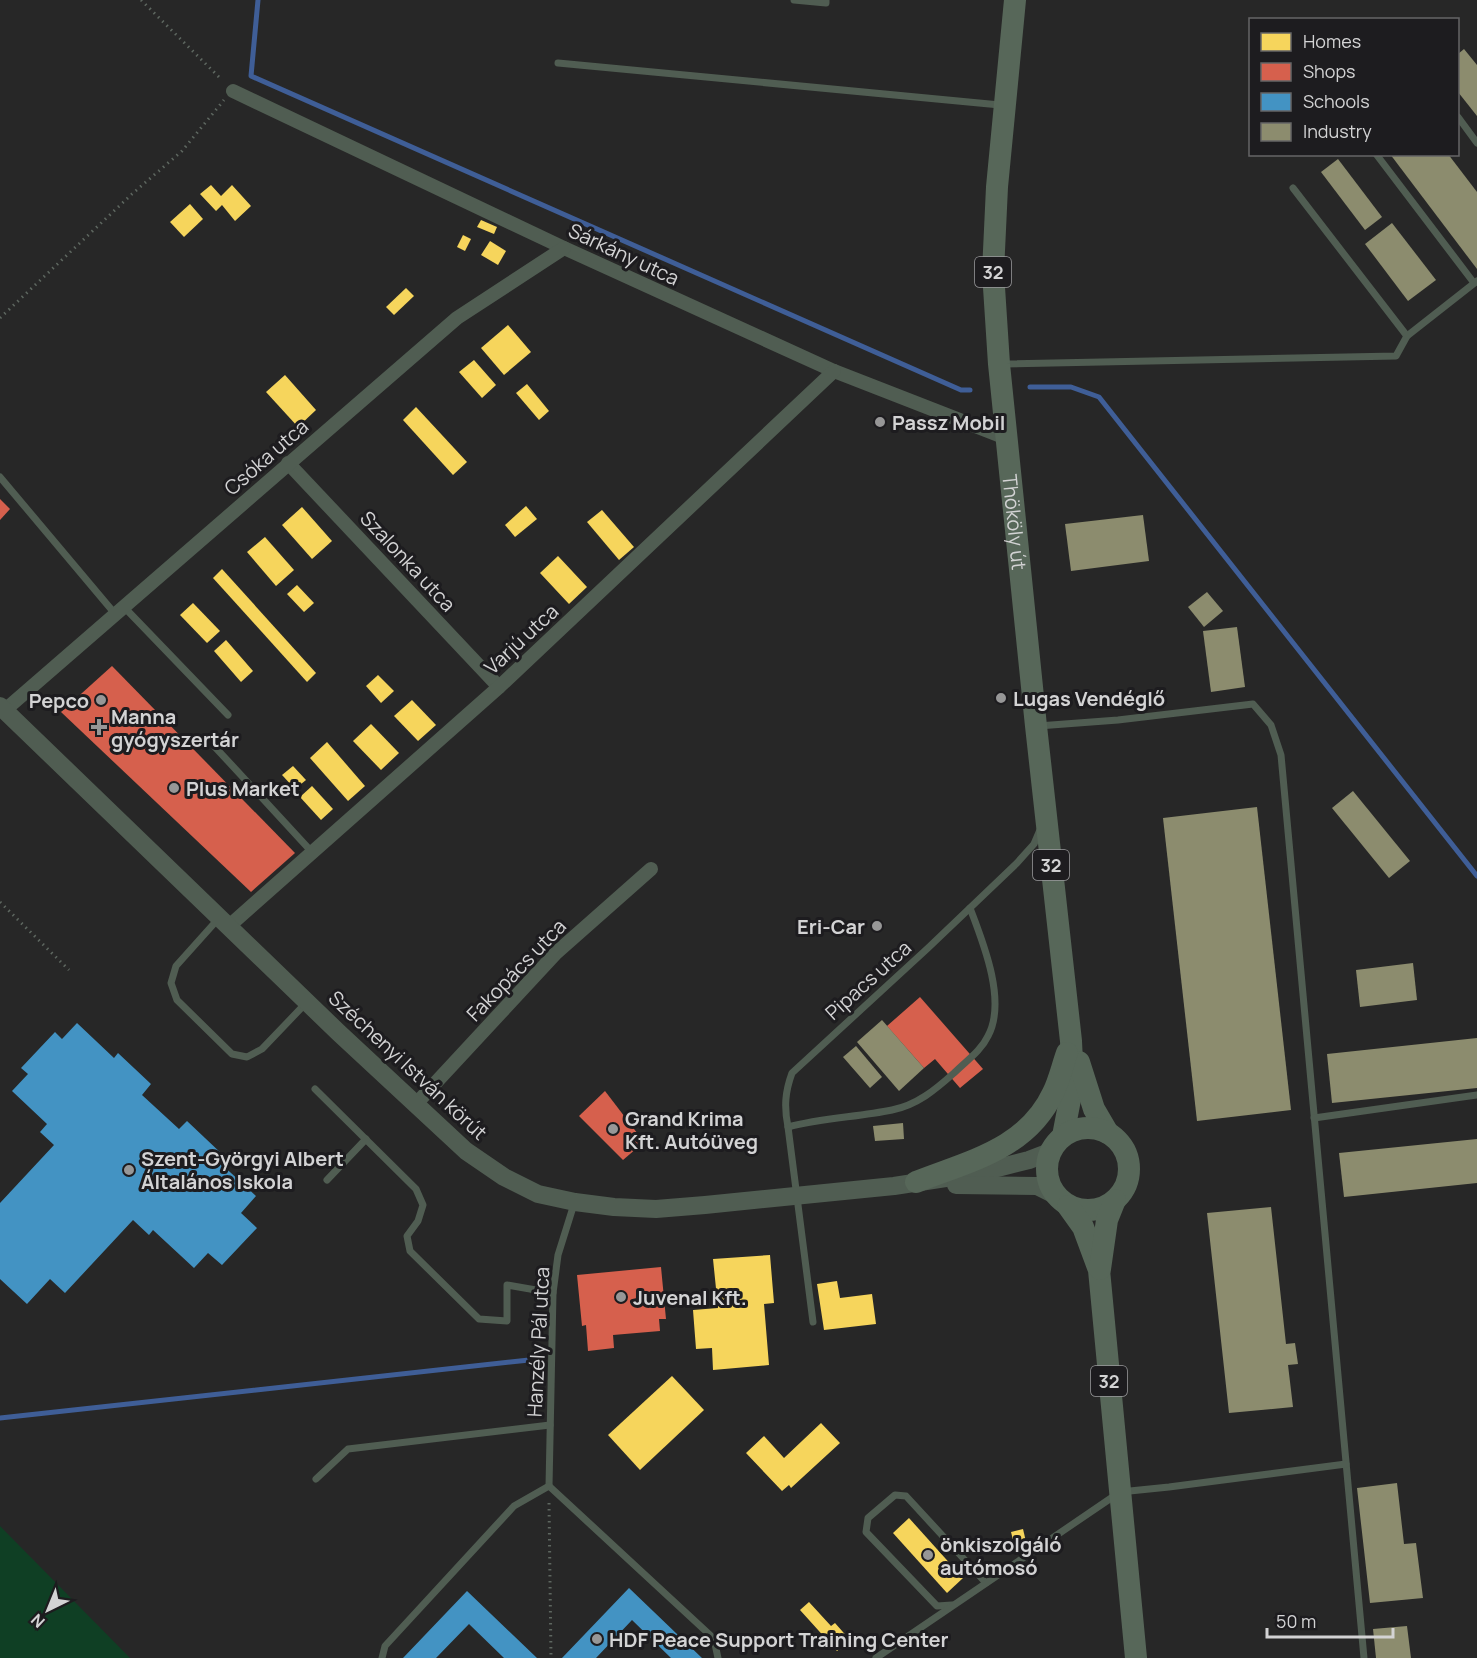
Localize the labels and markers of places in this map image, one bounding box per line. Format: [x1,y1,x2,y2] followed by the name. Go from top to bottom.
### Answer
[892,409,1005,436] place label: Passz Mobil
[873,415,887,429] marker: Passz Mobil
[1013,685,1165,712] place label: Lugas Vendéglő
[29,687,89,714] place label: Pepco
[994,691,1008,705] marker: Lugas Vendéglő
[94,693,108,707] marker: Pepco
[111,703,239,753] place label: Manna gyógyszertár
[92,720,106,734] marker: Manna gyógyszertár
[186,775,300,802] place label: Plus Market
[167,781,181,795] marker: Plus Market
[797,913,865,940] place label: Eri-Car
[870,919,884,933] marker: Eri-Car
[625,1105,758,1155] place label: Grand Krima Kft. Autóüveg
[606,1122,620,1136] marker: Grand Krima Kft. Autóüveg
[141,1145,344,1195] place label: Szent-Györgyi Albert Általános Iskola
[122,1163,136,1177] marker: Szent-Györgyi Albert Általános Iskola
[633,1284,747,1311] place label: Juvenal Kft.
[614,1290,628,1304] marker: Juvenal Kft.
[940,1531,1062,1581] place label: önkiszolgáló autómosó
[921,1548,935,1562] marker: önkiszolgáló autómosó
[609,1626,949,1653] place label: HDF Peace Support Training Center
[590,1632,604,1646] marker: HDF Peace Support Training Center

